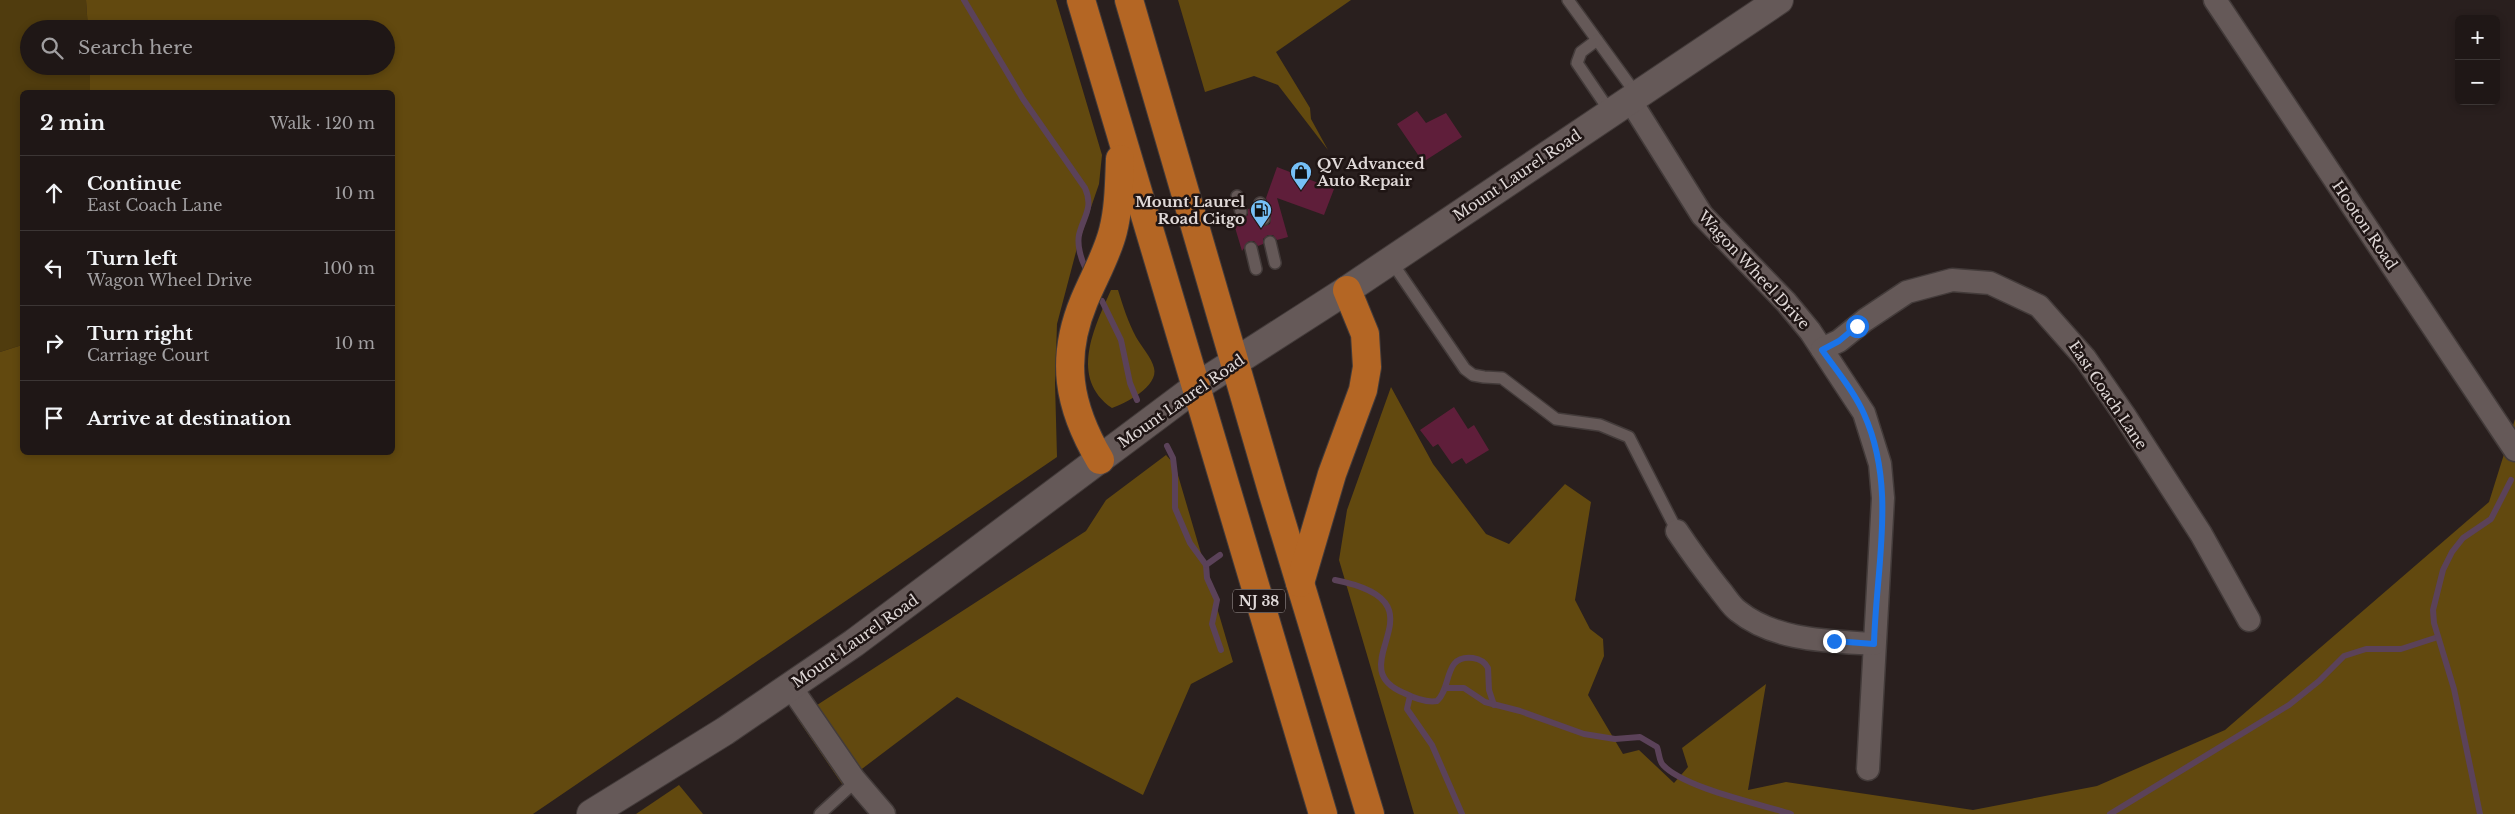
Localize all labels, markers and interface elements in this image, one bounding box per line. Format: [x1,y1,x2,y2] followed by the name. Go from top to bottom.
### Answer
[2455,15,2500,105] map controls
[2455,15,2500,60] button: +
[20,20,395,75] search box
[38,34,66,62] icon: search
[78,36,193,59] text: Search here
[2455,60,2500,105] button: −
[40,110,105,136] text: 2 min
[270,113,375,133] text: Walk · 120 m
[1449,125,1585,225] street label: Mount Laurel Road
[1316,154,1425,190] place label: QV Advanced Auto Repair
[1289,160,1313,191] shop icon: QV Advanced Auto Repair
[87,172,182,195] text: Continue
[2328,177,2402,273] street label: Hooton Road
[40,179,68,207] icon: ahead
[335,183,375,203] text: 10 m
[1135,192,1246,228] place label: Mount Laurel Road Citgo
[87,195,222,215] text: East Coach Lane
[1249,198,1273,229] fuel station icon: Mount Laurel Road Citgo
[1694,206,1814,333] street label: Wagon Wheel Drive
[87,247,178,270] text: Turn left
[40,254,68,282] icon: left
[323,258,375,278] text: 100 m
[87,270,252,290] text: Wagon Wheel Drive
[1846,315,1869,338] route start
[87,322,193,345] text: Turn right
[40,329,68,357] icon: right
[335,333,375,353] text: 10 m
[2065,337,2151,453] street label: East Coach Lane
[87,345,209,365] text: Carriage Court
[1114,350,1248,452] street label: Mount Laurel Road
[40,404,68,432] icon: arrive
[87,407,291,430] text: Arrive at destination
[788,590,922,692] street label: Mount Laurel Road
[1233,590,1285,612] road number: NJ 38
[1823,630,1846,653] route end

